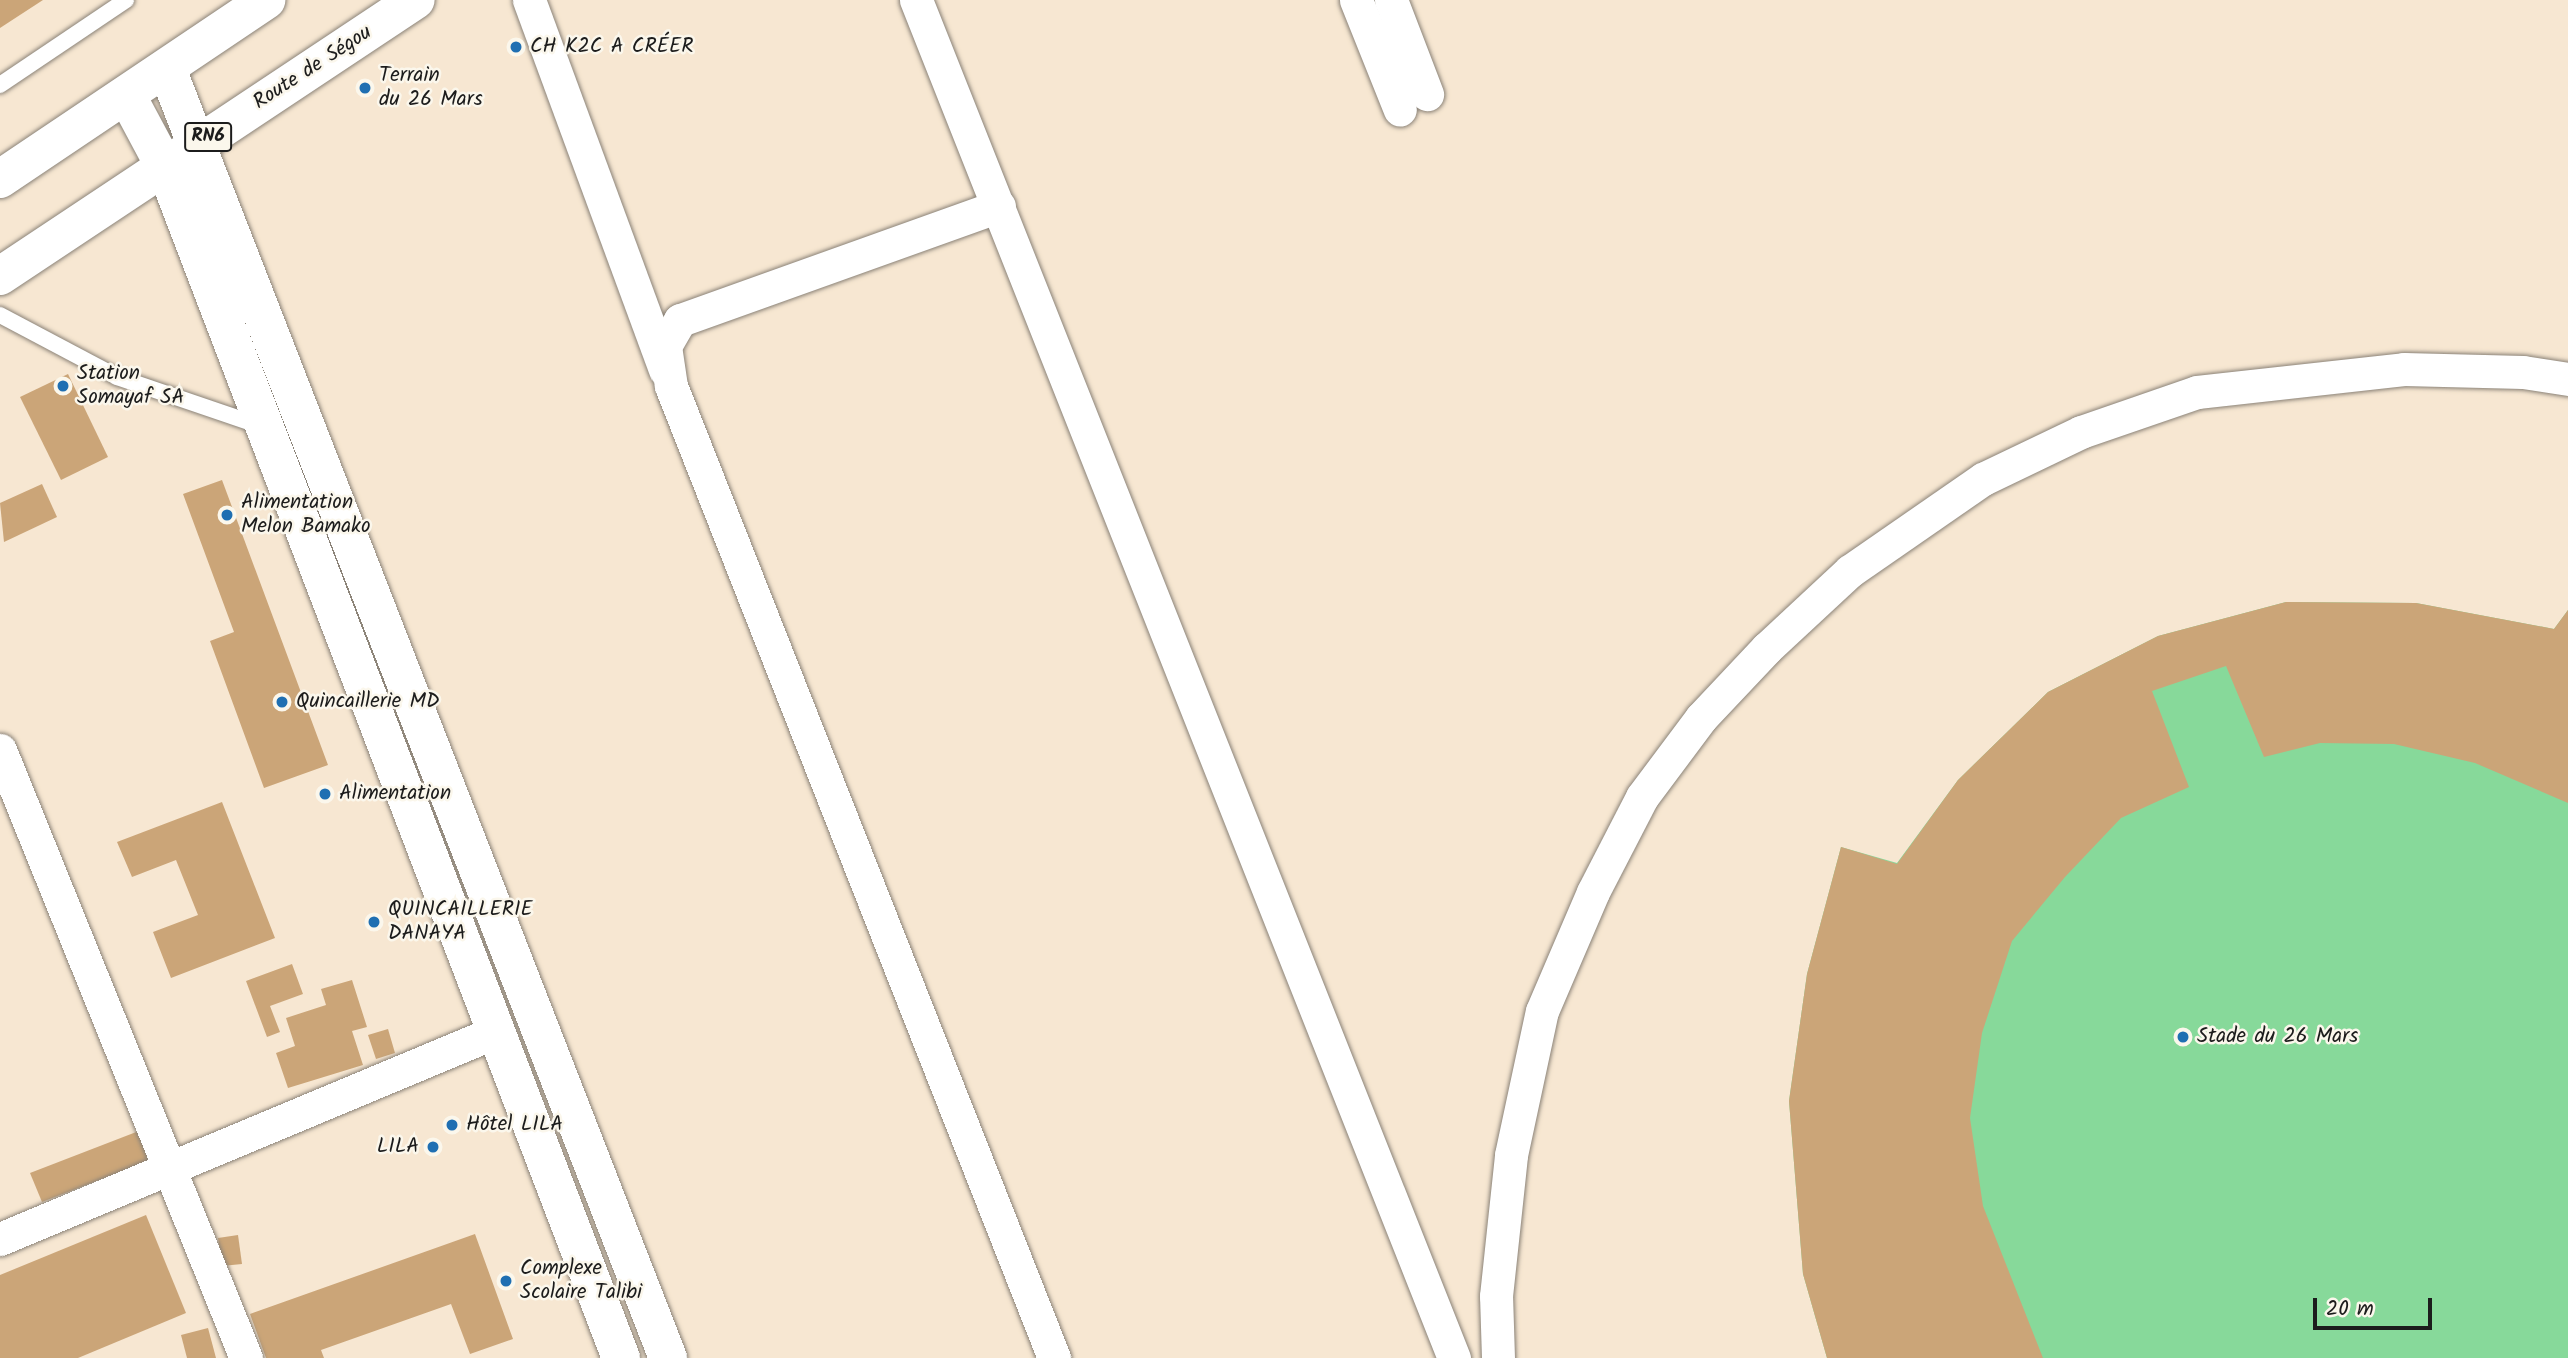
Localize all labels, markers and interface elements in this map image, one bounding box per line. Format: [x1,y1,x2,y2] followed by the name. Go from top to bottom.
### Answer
[249,20,377,116] street label: Route de Ségou
[530,34,694,60] place label: CH K2C A CRÉER
[508,39,524,55] marker: CH K2C A CRÉER
[379,63,483,113] place label: Terrain du 26 Mars
[357,80,373,96] marker: Terrain du 26 Mars
[184,122,232,153] road number: RN6
[77,361,184,411] place label: Station Somayaf SA
[55,378,71,394] marker: Station Somayaf SA
[241,490,370,540] place label: Alimentation Melon Bamako
[219,507,235,523] marker: Alimentation Melon Bamako
[296,689,440,715] place label: Quincaillerie MD
[274,694,290,710] marker: Quincaillerie MD
[339,781,451,807] place label: Alimentation
[317,786,333,802] marker: Alimentation
[388,897,533,947] place label: QUINCAILLERIE DANAYA
[366,914,382,930] marker: QUINCAILLERIE DANAYA
[2197,1024,2358,1050] place label: Stade du 26 Mars
[2175,1029,2191,1045] marker: Stade du 26 Mars
[466,1112,563,1138] place label: Hôtel LILA
[444,1117,460,1133] marker: Hôtel LILA
[377,1134,419,1160] place label: LILA
[425,1139,441,1155] marker: LILA
[520,1256,642,1306] place label: Complexe Scolaire Talibi
[498,1273,514,1289] marker: Complexe Scolaire Talibi
[2316,1284,2435,1328] scale bar
[2326,1293,2374,1326] text: 20 m

